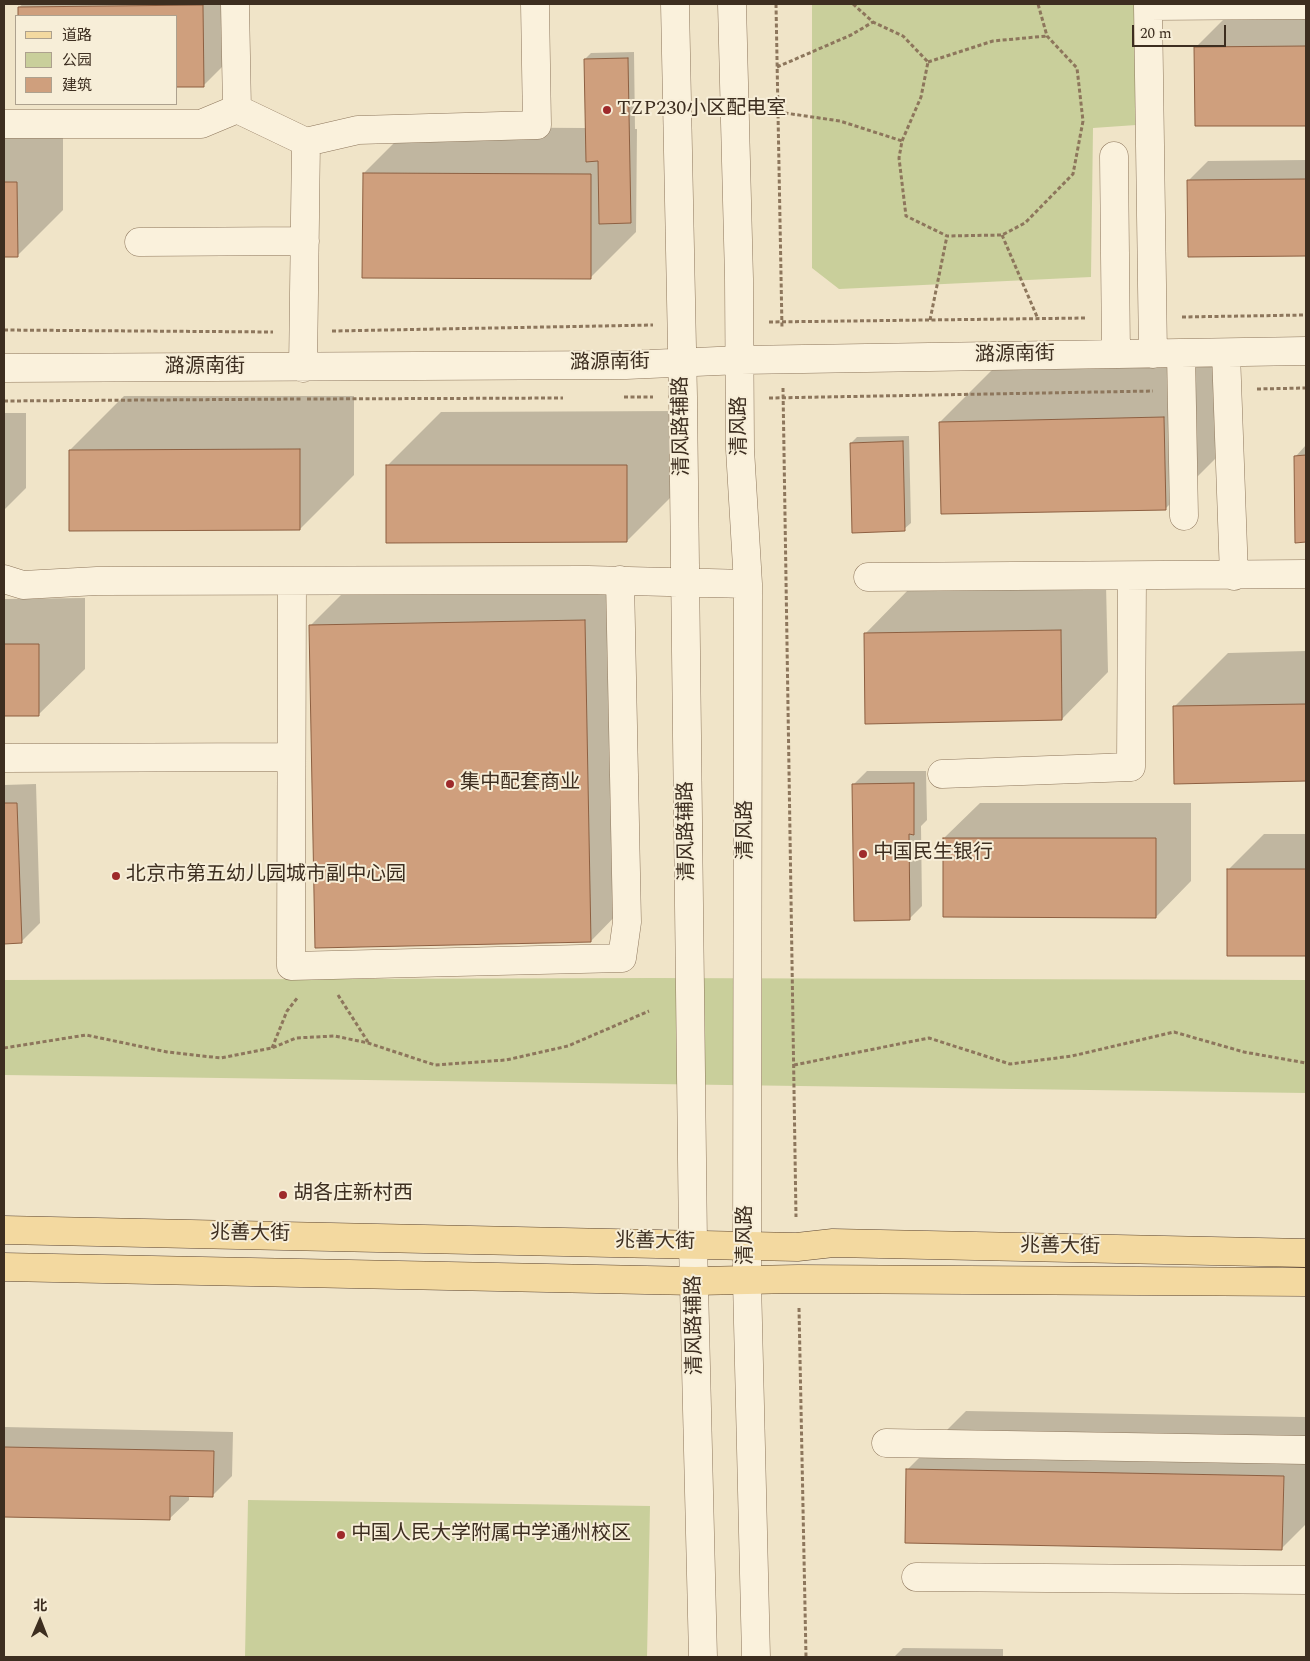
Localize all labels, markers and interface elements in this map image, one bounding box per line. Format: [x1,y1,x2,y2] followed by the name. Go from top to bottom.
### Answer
[15,15,178,105] legend
[1135,15,1229,47] scale bar
[1140,22,1172,45] text: 20 m
[62,24,92,47] text: 道路
[62,49,92,72] text: 公园
[62,74,92,97] text: 建筑
[617,98,786,122] place label: TZP230小区配电室
[601,104,613,116] marker: TZP230小区配电室
[975,343,1055,369] street label: 潞源南街
[570,351,650,377] street label: 潞源南街
[165,356,245,380] street label: 潞源南街
[670,376,696,476] street label: 清风路辅路
[729,396,753,456] street label: 清风路
[460,772,580,796] place label: 集中配套商业
[444,778,456,790] marker: 集中配套商业
[675,781,701,881] street label: 清风路辅路
[735,800,759,860] street label: 清风路
[873,842,993,866] place label: 中国民生银行
[857,848,869,860] marker: 中国民生银行
[126,864,406,888] place label: 北京市第五幼儿园城市副中心园
[110,870,122,882] marker: 北京市第五幼儿园城市副中心园
[293,1183,413,1207] place label: 胡各庄新村西
[277,1189,289,1201] marker: 胡各庄新村西
[735,1205,759,1265] street label: 清风路
[210,1222,290,1248] street label: 兆善大街
[615,1230,695,1256] street label: 兆善大街
[1020,1235,1100,1261] street label: 兆善大街
[683,1275,709,1375] street label: 清风路辅路
[351,1523,631,1547] place label: 中国人民大学附属中学通州校区
[335,1529,347,1541] marker: 中国人民大学附属中学通州校区
[33,1595,47,1616] text: 北
[15,1596,65,1646] north arrow

